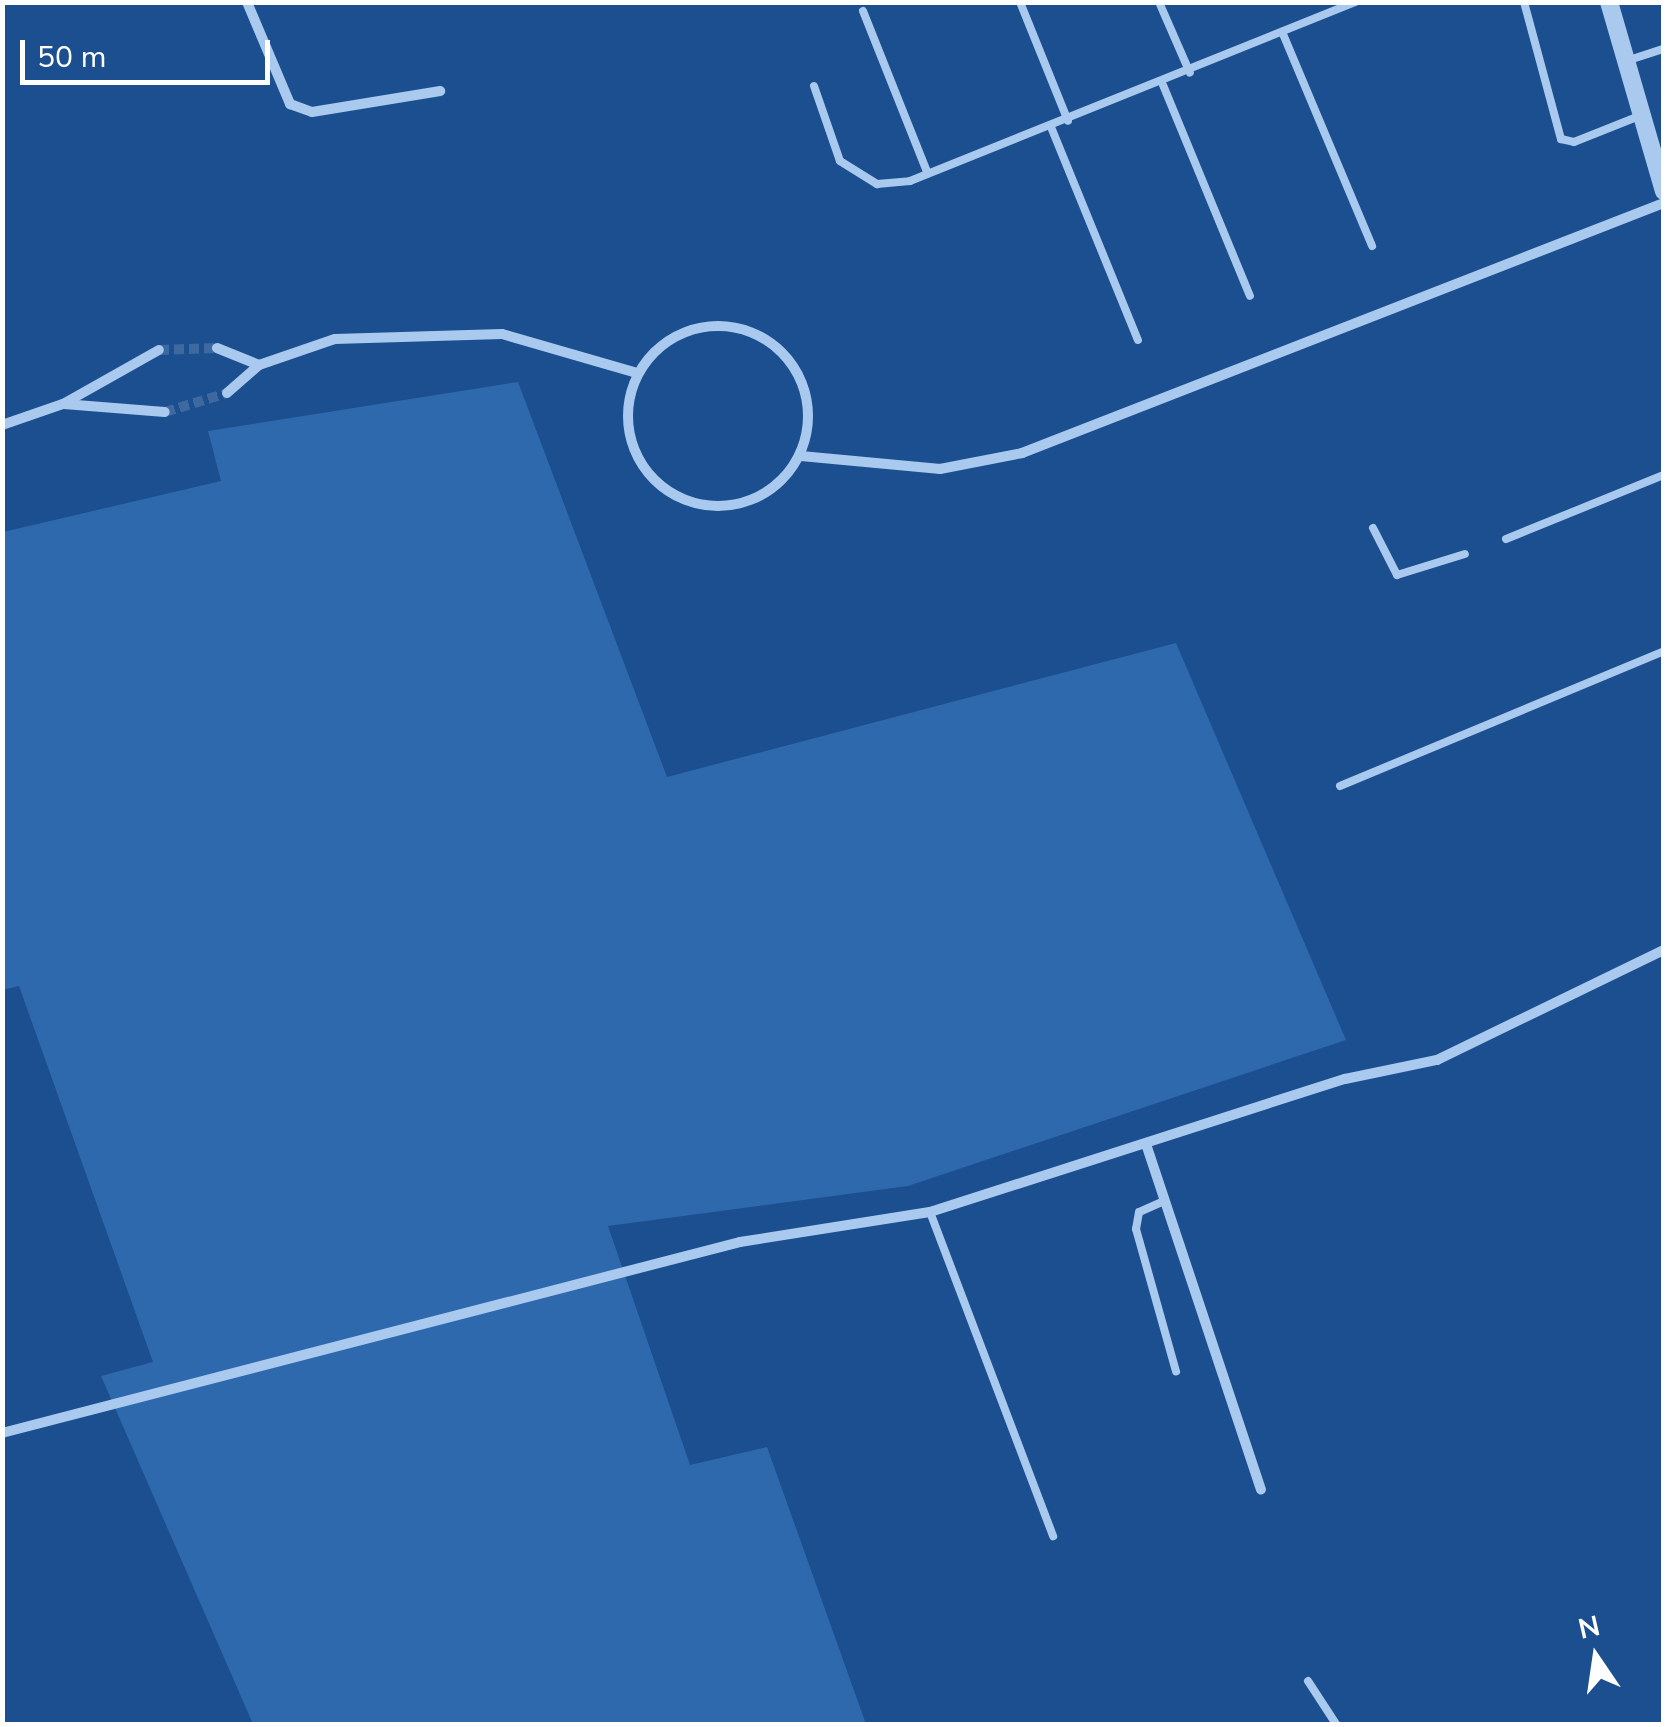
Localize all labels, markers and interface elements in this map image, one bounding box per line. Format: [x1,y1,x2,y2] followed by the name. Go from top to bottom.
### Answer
[25,20,275,82] scale bar
[37,37,106,78] text: 50 m
[1546,1607,1646,1707] north arrow
[1575,1607,1604,1649] text: N

